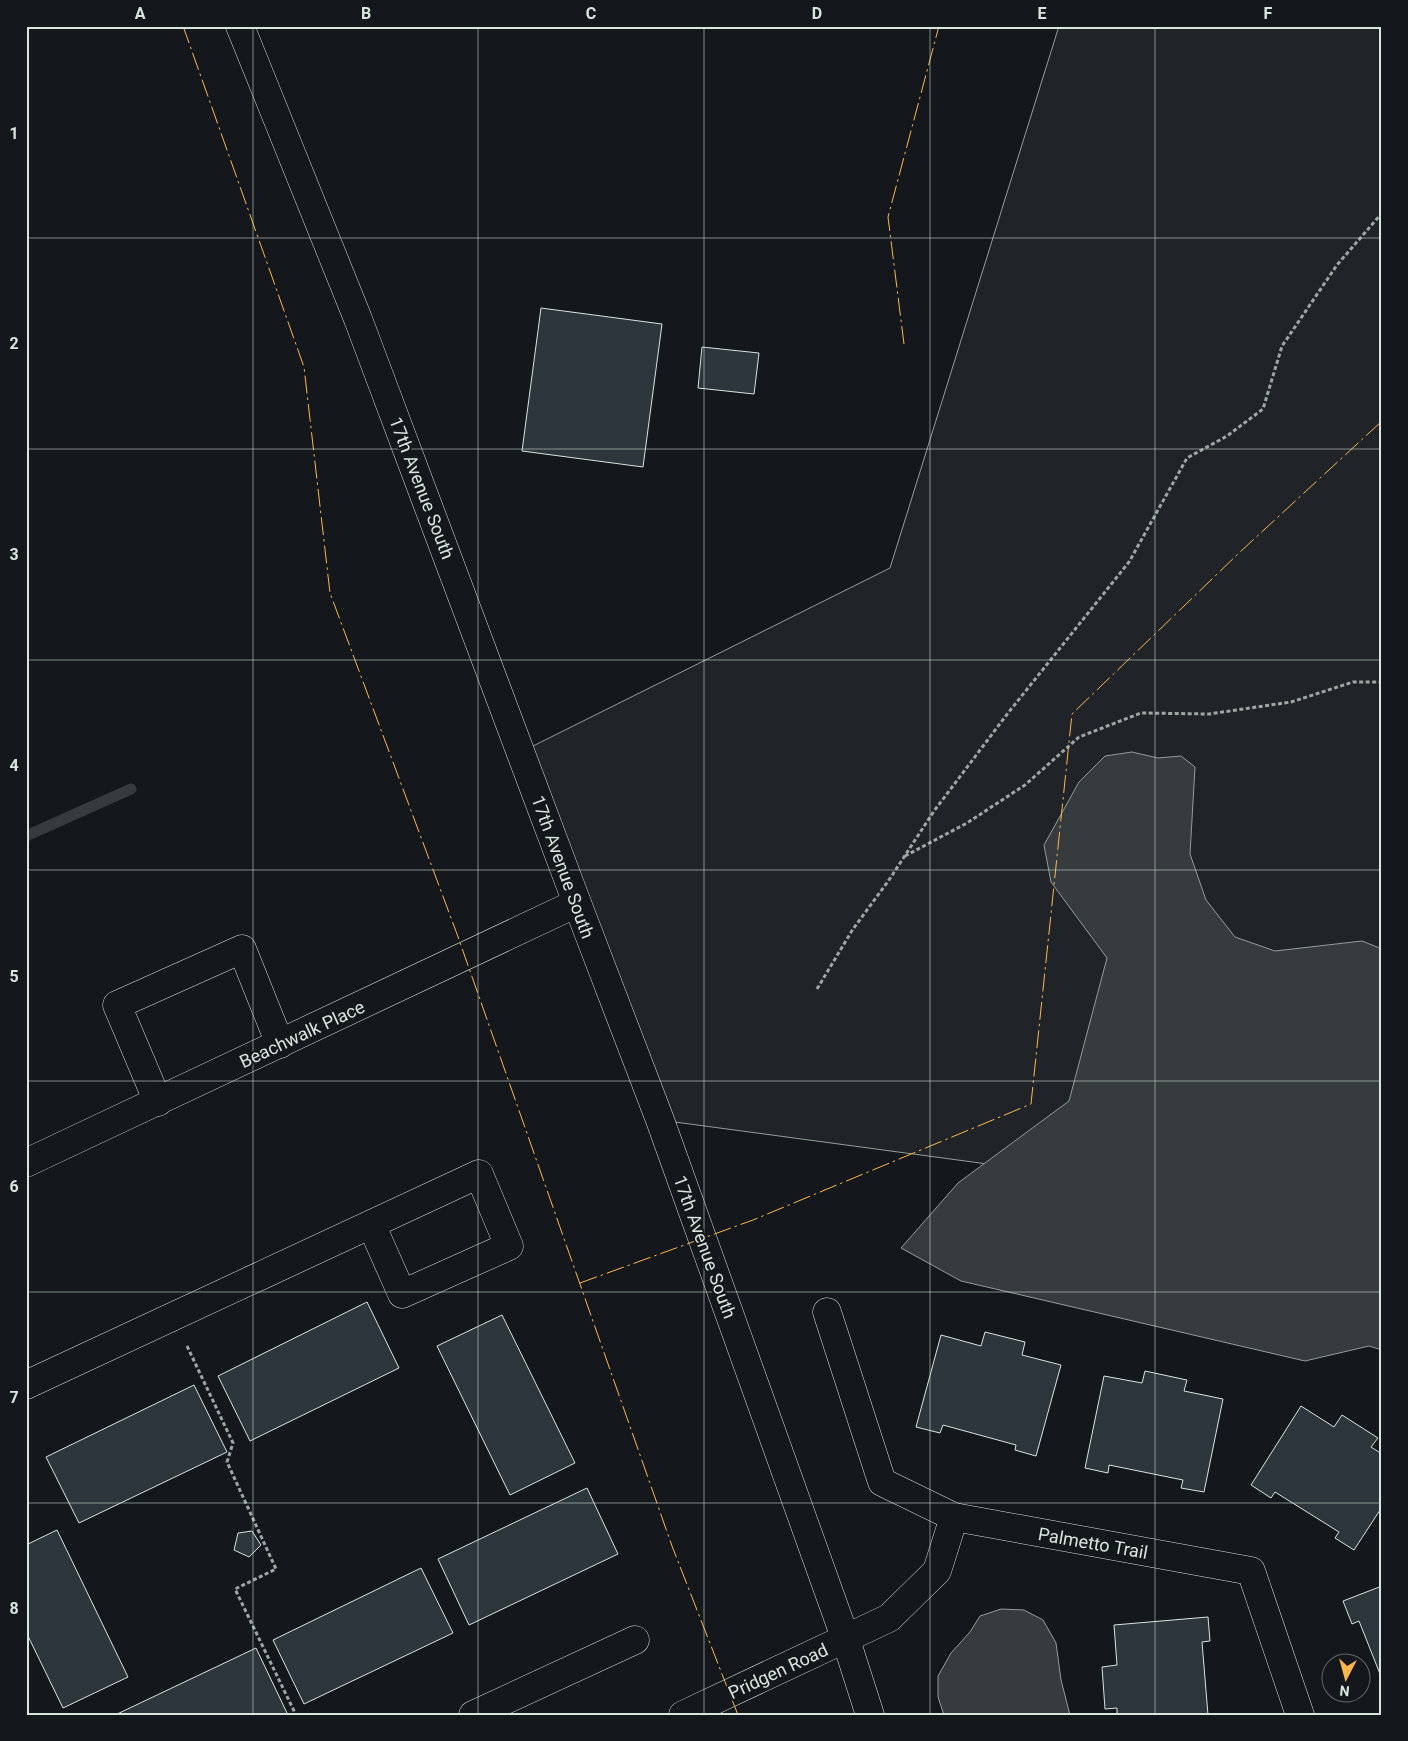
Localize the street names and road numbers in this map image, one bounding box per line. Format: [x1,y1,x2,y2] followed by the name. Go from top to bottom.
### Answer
[385,414,459,562] street label: 17th Avenue South
[527,793,599,941] street label: 17th Avenue South
[236,996,368,1072] street label: Beachwalk Place
[669,1173,741,1321] street label: 17th Avenue South
[1036,1523,1150,1563] street label: Palmetto Trail
[725,1639,831,1703] street label: Pridgen Road

